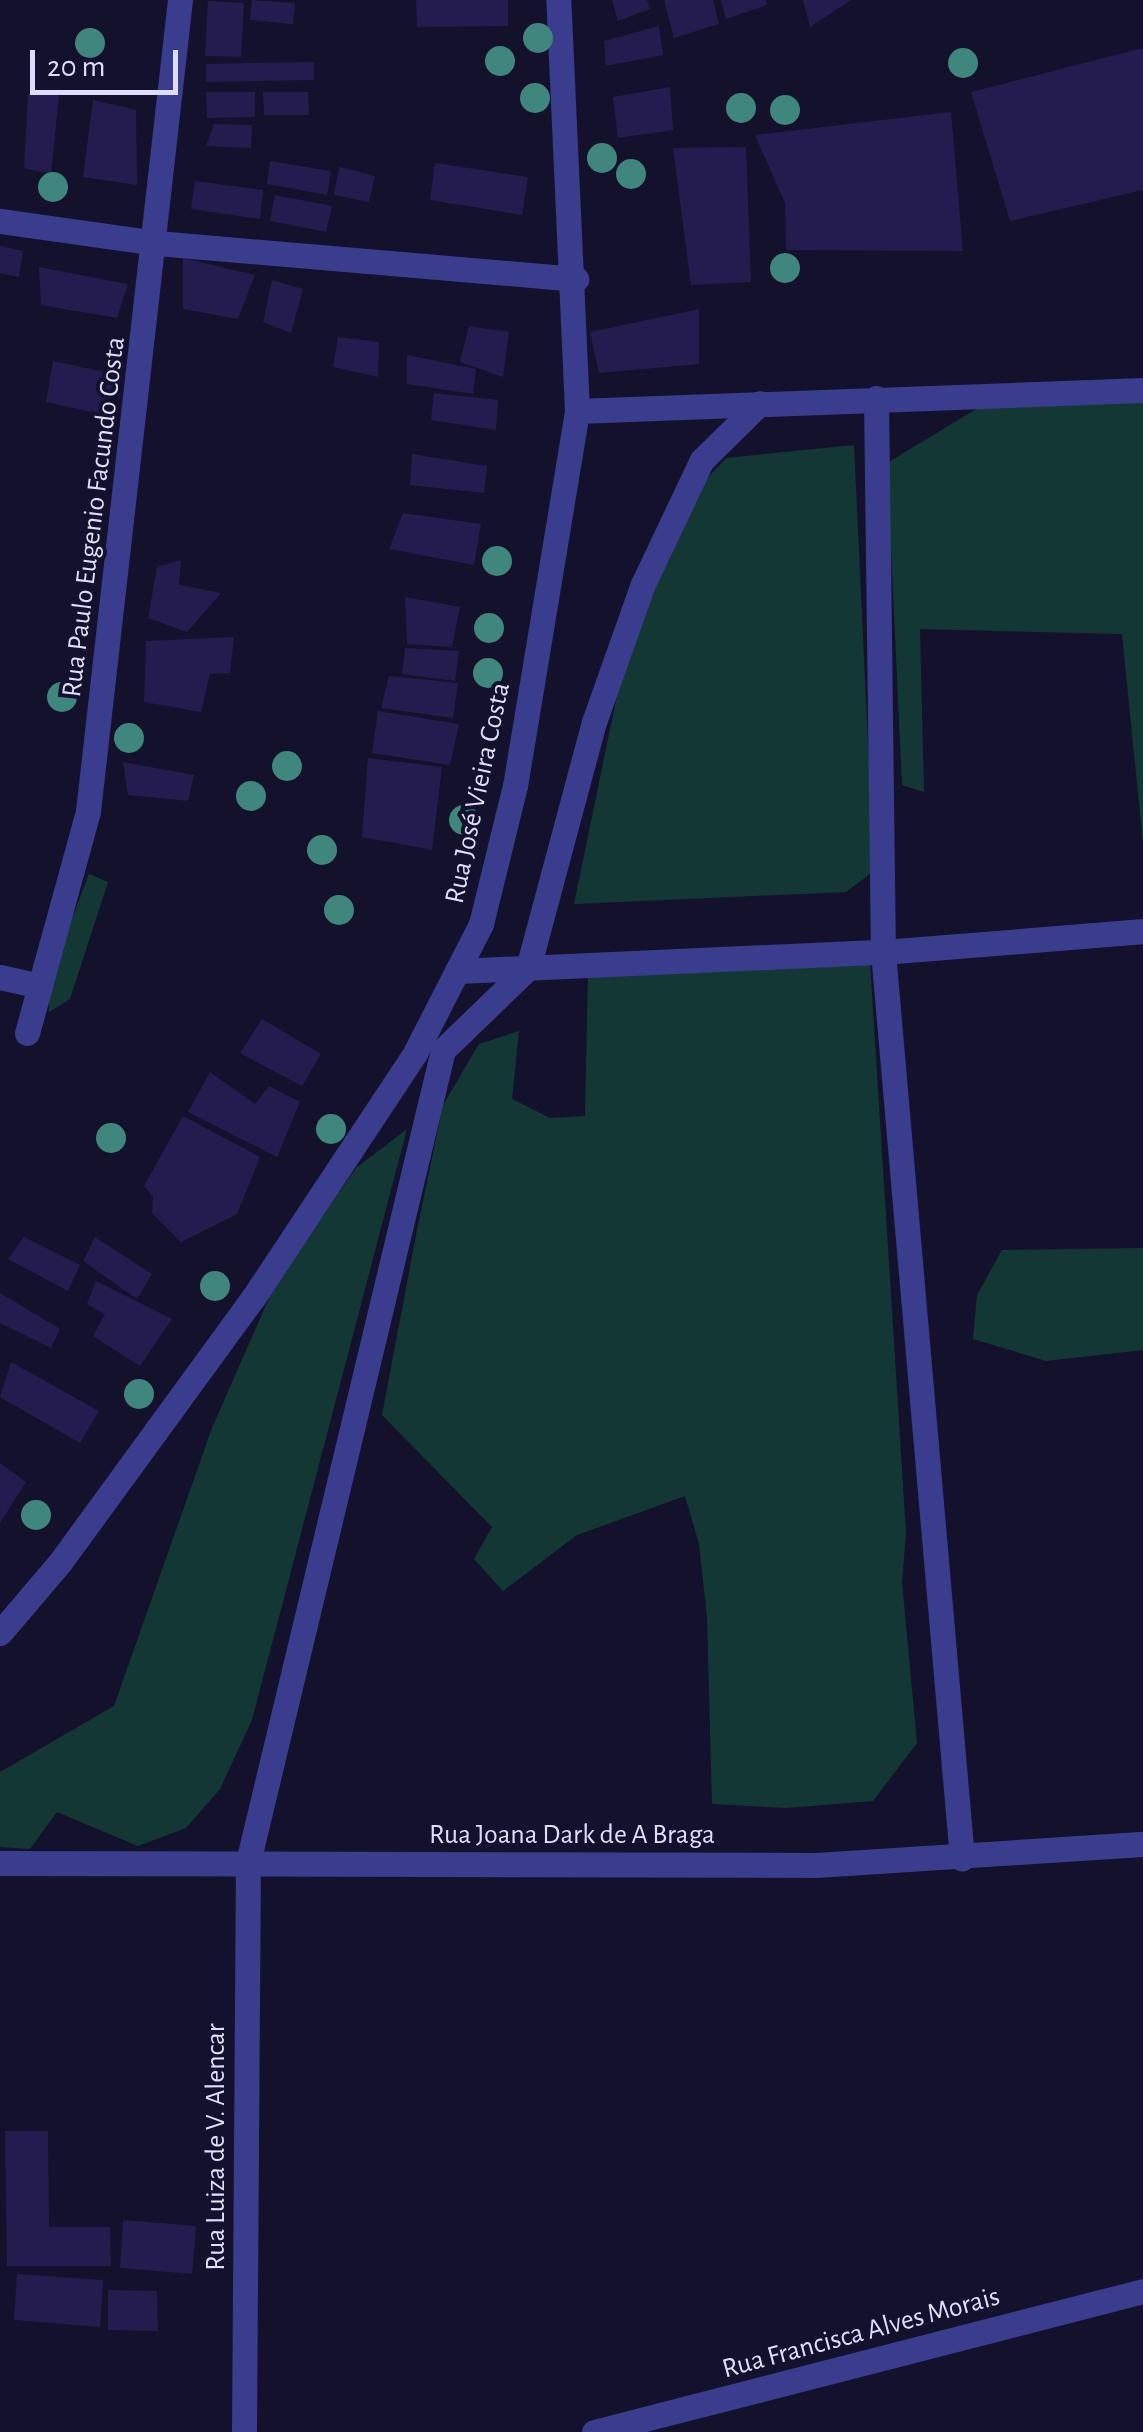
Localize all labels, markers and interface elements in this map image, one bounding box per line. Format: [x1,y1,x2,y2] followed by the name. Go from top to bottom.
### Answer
[35,30,182,92] scale bar
[47,52,105,82] text: 20 m
[55,335,133,699] street label: Rua Paulo Eugenio Facundo Costa
[438,679,518,907] street label: Rua José Vieira Costa
[429,1818,715,1852] street label: Rua Joana Dark de A Braga
[199,2023,233,2271] street label: Rua Luiza de V. Alencar
[719,2280,1003,2386] street label: Rua Francisca Alves Morais

